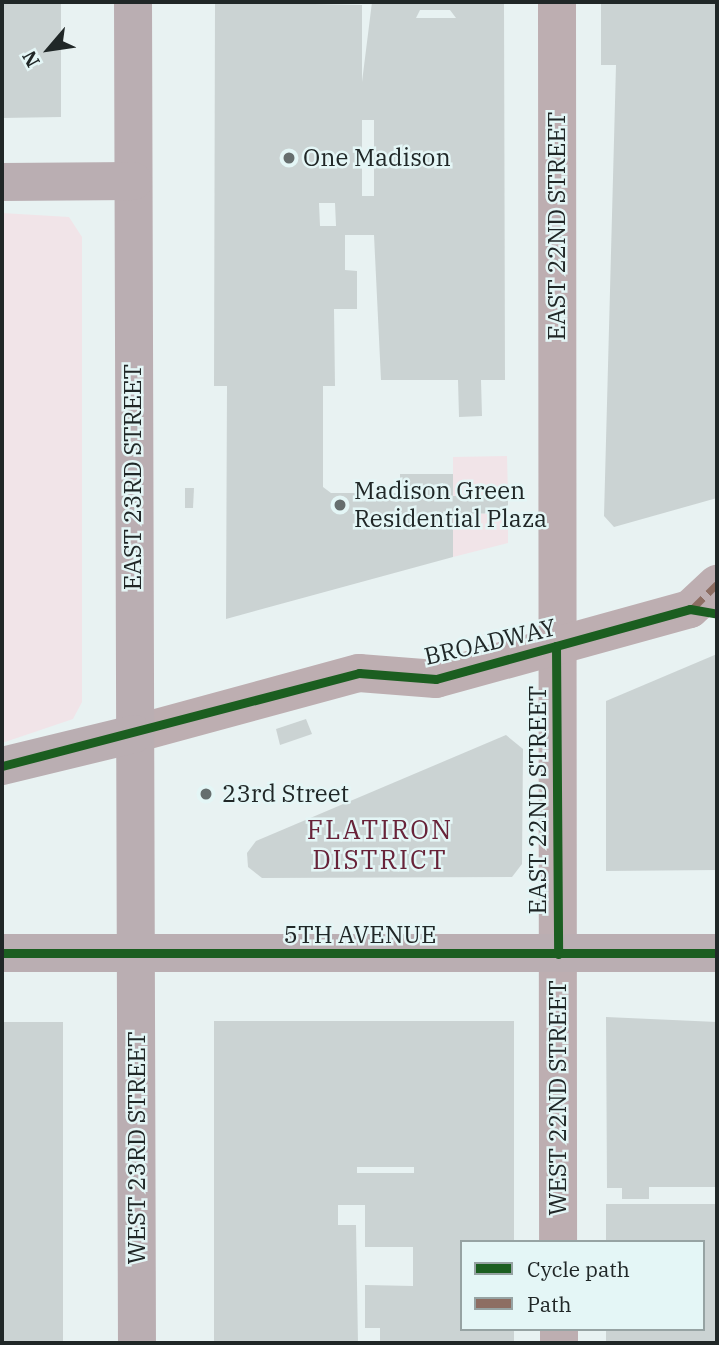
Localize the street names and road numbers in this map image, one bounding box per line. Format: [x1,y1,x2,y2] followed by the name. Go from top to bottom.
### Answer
[543,112,571,340] street label: EAST 22ND STREET
[119,364,147,590] street label: EAST 23RD STREET
[421,613,559,671] street label: BROADWAY
[524,686,552,914] street label: EAST 22ND STREET
[284,921,436,949] street label: 5TH AVENUE
[544,980,572,1216] street label: WEST 22ND STREET
[123,1031,151,1265] street label: WEST 23RD STREET

